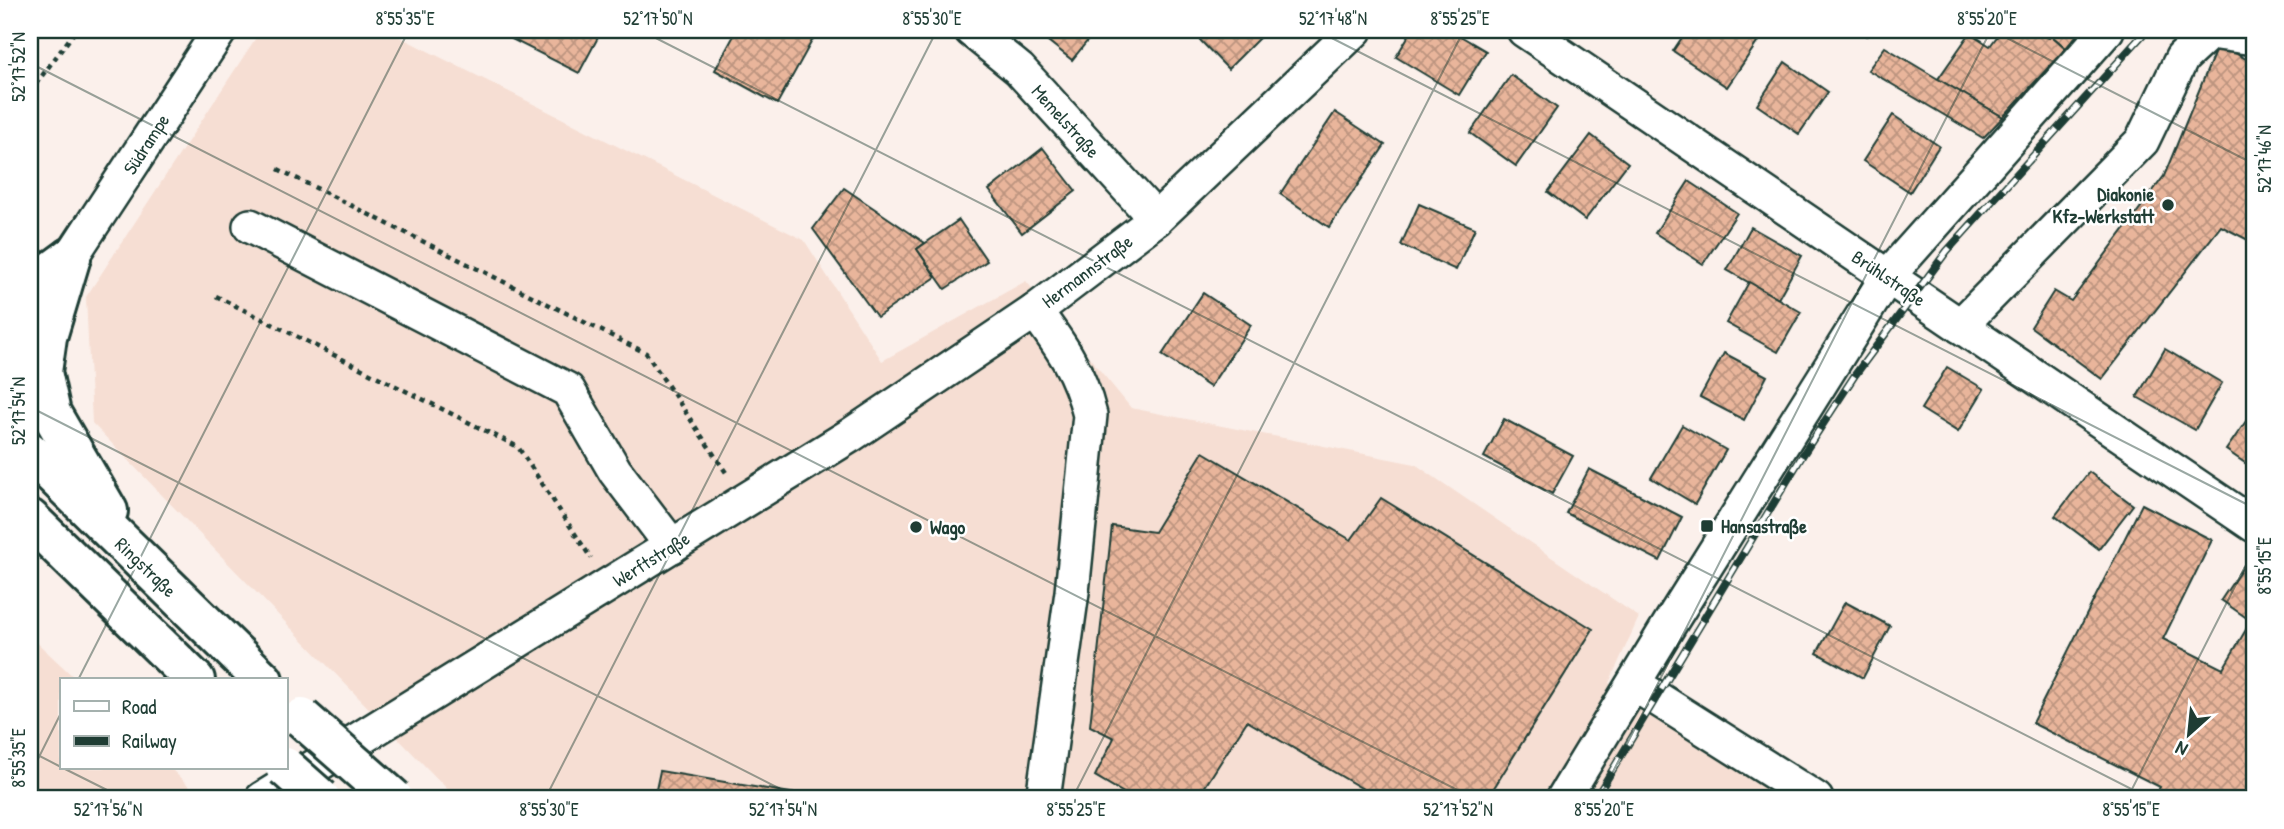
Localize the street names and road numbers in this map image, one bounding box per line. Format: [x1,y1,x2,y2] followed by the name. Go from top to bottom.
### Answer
[1026,79,1106,164] street label: Memelstraße
[117,108,175,179] street label: Südrampe
[1036,228,1138,314] street label: Hermannstraße
[1847,244,1931,312] street label: Brühlstraße
[608,525,695,593] street label: Werftstraße
[110,531,183,603] street label: Ringstraße

